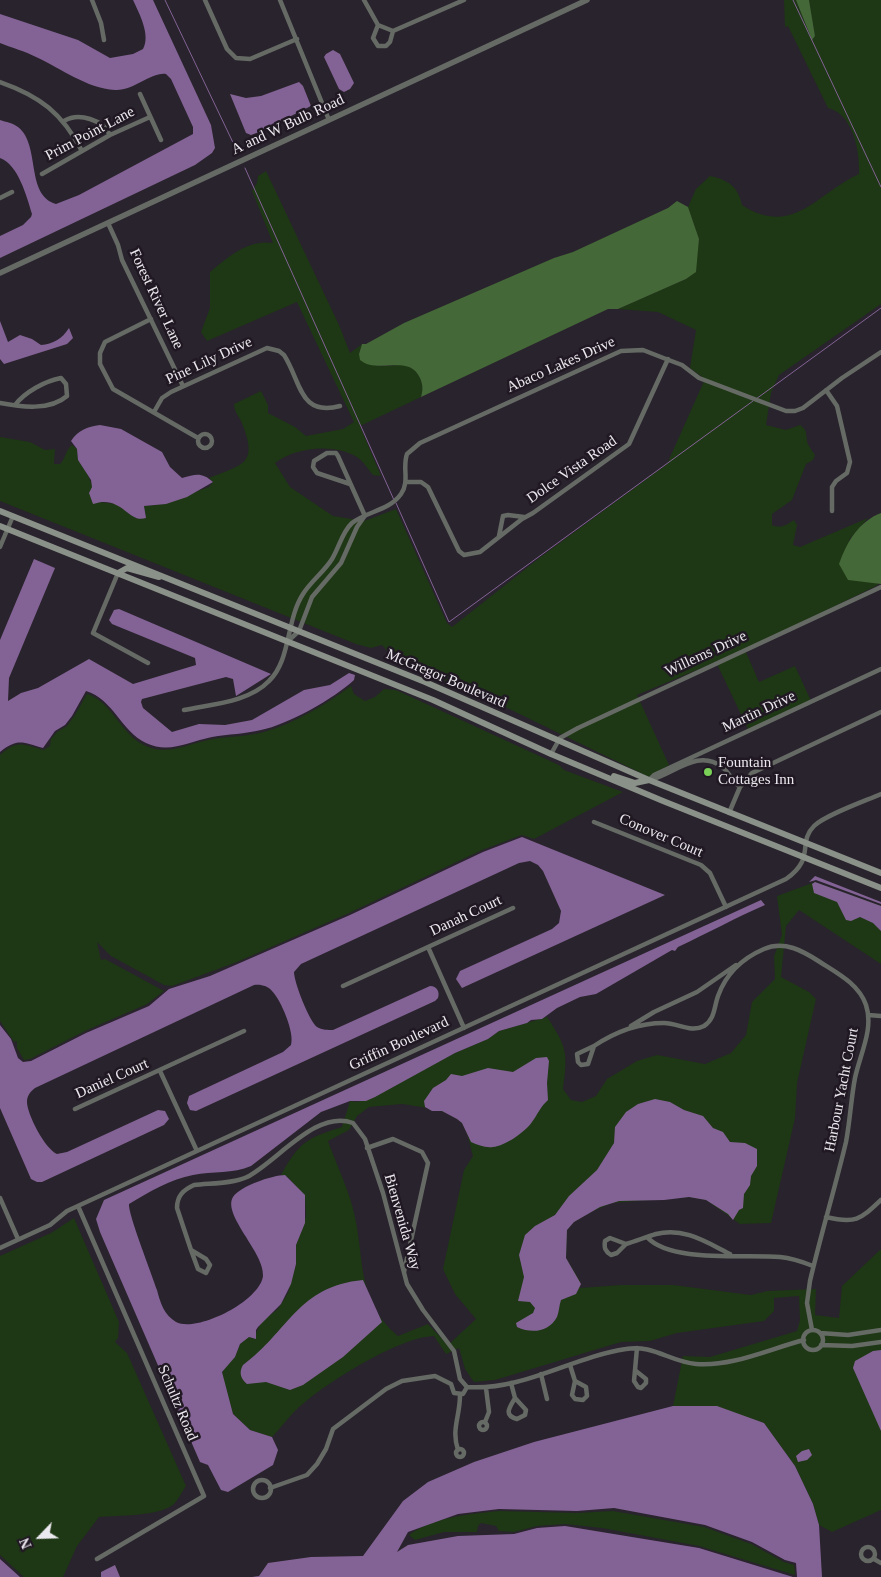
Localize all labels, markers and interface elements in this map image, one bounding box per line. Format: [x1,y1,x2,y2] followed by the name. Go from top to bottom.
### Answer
[229,91,347,159] street label: A and W Bulb Road
[42,103,138,165] street label: Prim Point Lane
[125,246,187,352] street label: Forest River Lane
[163,333,255,389] street label: Pine Lily Drive
[504,333,618,397] street label: Abaco Lakes Drive
[524,432,620,508] street label: Dolce Vista Road
[662,627,750,681] street label: Willems Drive
[383,646,509,712] street label: McGregor Boulevard
[720,687,798,737] street label: Martin Drive
[718,754,794,789] place label: Fountain Cottages Inn
[702,766,714,778] marker: Fountain Cottages Inn
[616,810,706,862] street label: Conover Court
[427,892,505,940] street label: Danah Court
[346,1013,452,1075] street label: Griffin Boulevard
[821,1026,863,1154] street label: Harbour Yacht Court
[73,1055,151,1103] street label: Daniel Court
[380,1172,424,1272] street label: Bienvenida Way
[153,1362,201,1444] street label: Schultz Road
[15,1512,65,1562] north arrow
[17,1536,35,1551] text: N

